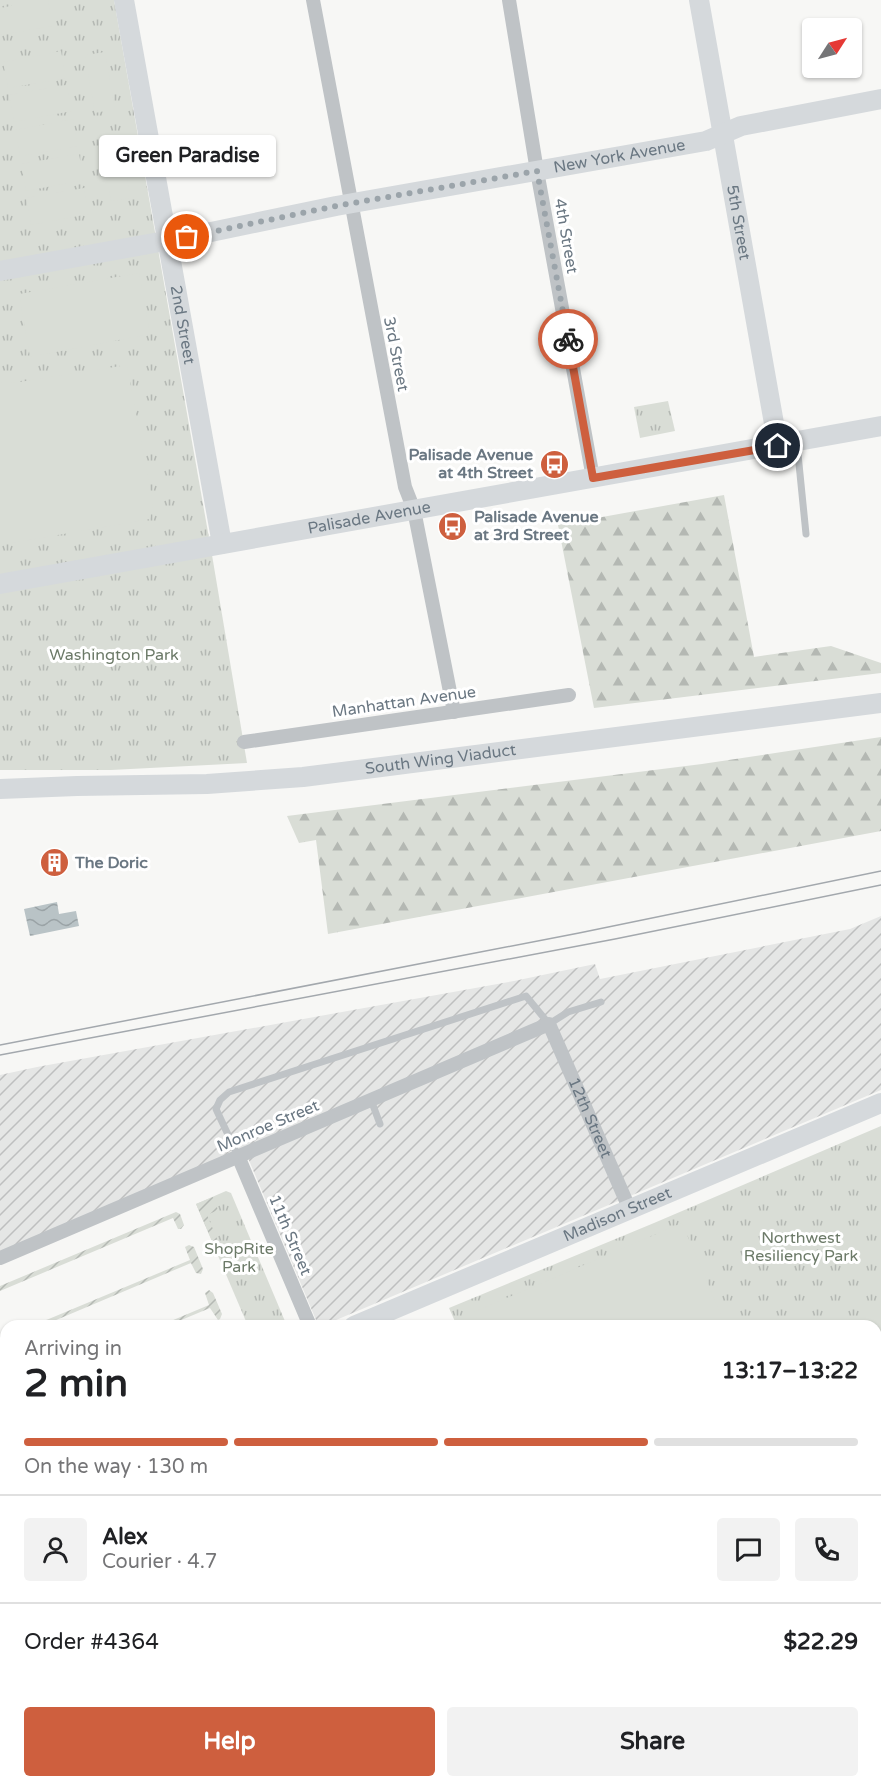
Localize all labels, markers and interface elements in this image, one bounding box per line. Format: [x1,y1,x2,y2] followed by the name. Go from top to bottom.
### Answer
[802,18,862,78] north arrow
[802,18,862,78] map controls
[98,135,276,177] callout: Green Paradise
[552,135,687,178] street label: New York Avenue
[115,144,260,168] text: Green Paradise
[722,183,755,262] street label: 5th Street
[550,197,582,275] street label: 4th Street
[161,211,212,262] pin
[170,220,203,253] icon: bag
[166,284,199,366] street label: 2nd Street
[538,309,598,369] courier
[379,315,413,393] street label: 3rd Street
[552,323,585,356] icon: bike
[752,420,803,471] pin
[761,429,794,462] icon: home
[408,445,534,483] place label: Palisade Avenue at 4th Street
[538,448,570,480] bus stop icon: Palisade Avenue at 4th Street
[306,497,432,539] street label: Palisade Avenue
[474,507,599,545] place label: Palisade Avenue at 3rd Street
[437,510,469,542] bus stop icon: Palisade Avenue at 3rd Street
[49,645,179,665] park label: Washington Park
[331,682,477,722] street label: Manhattan Avenue
[364,740,517,779] street label: South Wing Viaduct
[38,847,70,879] building icon: The Doric
[74,853,148,873] place label: The Doric
[563,1074,616,1161] street label: 12th Street
[214,1095,322,1157] street label: Monroe Street
[560,1183,675,1246] street label: Madison Street
[264,1192,316,1278] street label: 11th Street
[744,1228,858,1266] park label: Northwest Resiliency Park
[204,1239,274,1277] park label: ShopRite Park
[24,1337,122,1361] text: Arriving in
[721,1358,858,1384] text: 13:17–13:22
[24,1360,128,1407] text: 2 min
[24,1455,208,1479] text: On the way · 130 m
[24,1518,87,1581] button: person
[717,1518,780,1581] button: chat
[795,1518,858,1581] button: phone
[102,1524,148,1550] text: Alex
[102,1550,217,1574] text: Courier · 4.7
[24,1629,159,1655] text: Order #4364
[783,1629,858,1655] text: $22.29
[24,1707,435,1776] button: Help
[447,1707,858,1776] button: Share

